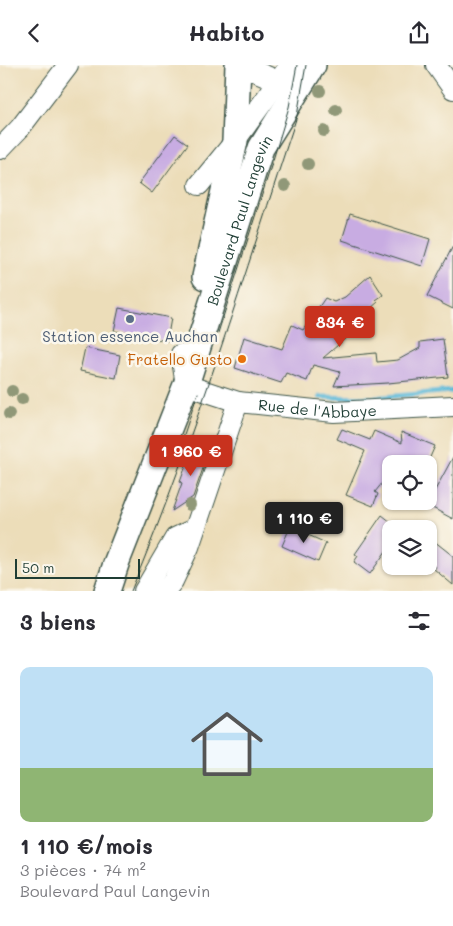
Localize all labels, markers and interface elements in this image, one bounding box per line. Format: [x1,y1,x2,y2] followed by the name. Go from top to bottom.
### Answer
[189,18,264,47] text: Habito
[20,19,48,47] icon: back
[405,19,433,47] icon: share
[202,131,277,308] street label: Boulevard Paul Langevin
[305,305,375,348] pin: 834 €
[316,311,364,332] text: 834 €
[124,313,136,325] marker: Station essence Auchan
[42,326,218,346] place label: Station essence Auchan
[128,349,232,369] place label: Fratello Gusto
[236,353,248,365] marker: Fratello Gusto
[257,394,377,422] street label: Rue de l'Abbaye
[145,435,237,477] pin: 1 960 €
[160,440,222,461] text: 1 960 €
[382,455,437,575] map controls
[382,455,437,510] button: locate
[258,501,350,544] pin: 1 110 €
[276,507,332,528] text: 1 110 €
[382,520,437,575] button: layers
[15,556,140,579] scale bar
[22,558,54,577] text: 50 m
[405,607,433,635] icon: filters
[20,608,96,635] text: 3 biens
[182,699,272,789] icon: home
[20,832,153,859] text: 1 110 €/mois
[20,859,146,880] text: 3 pièces · 74 m²
[20,880,210,901] text: Boulevard Paul Langevin

